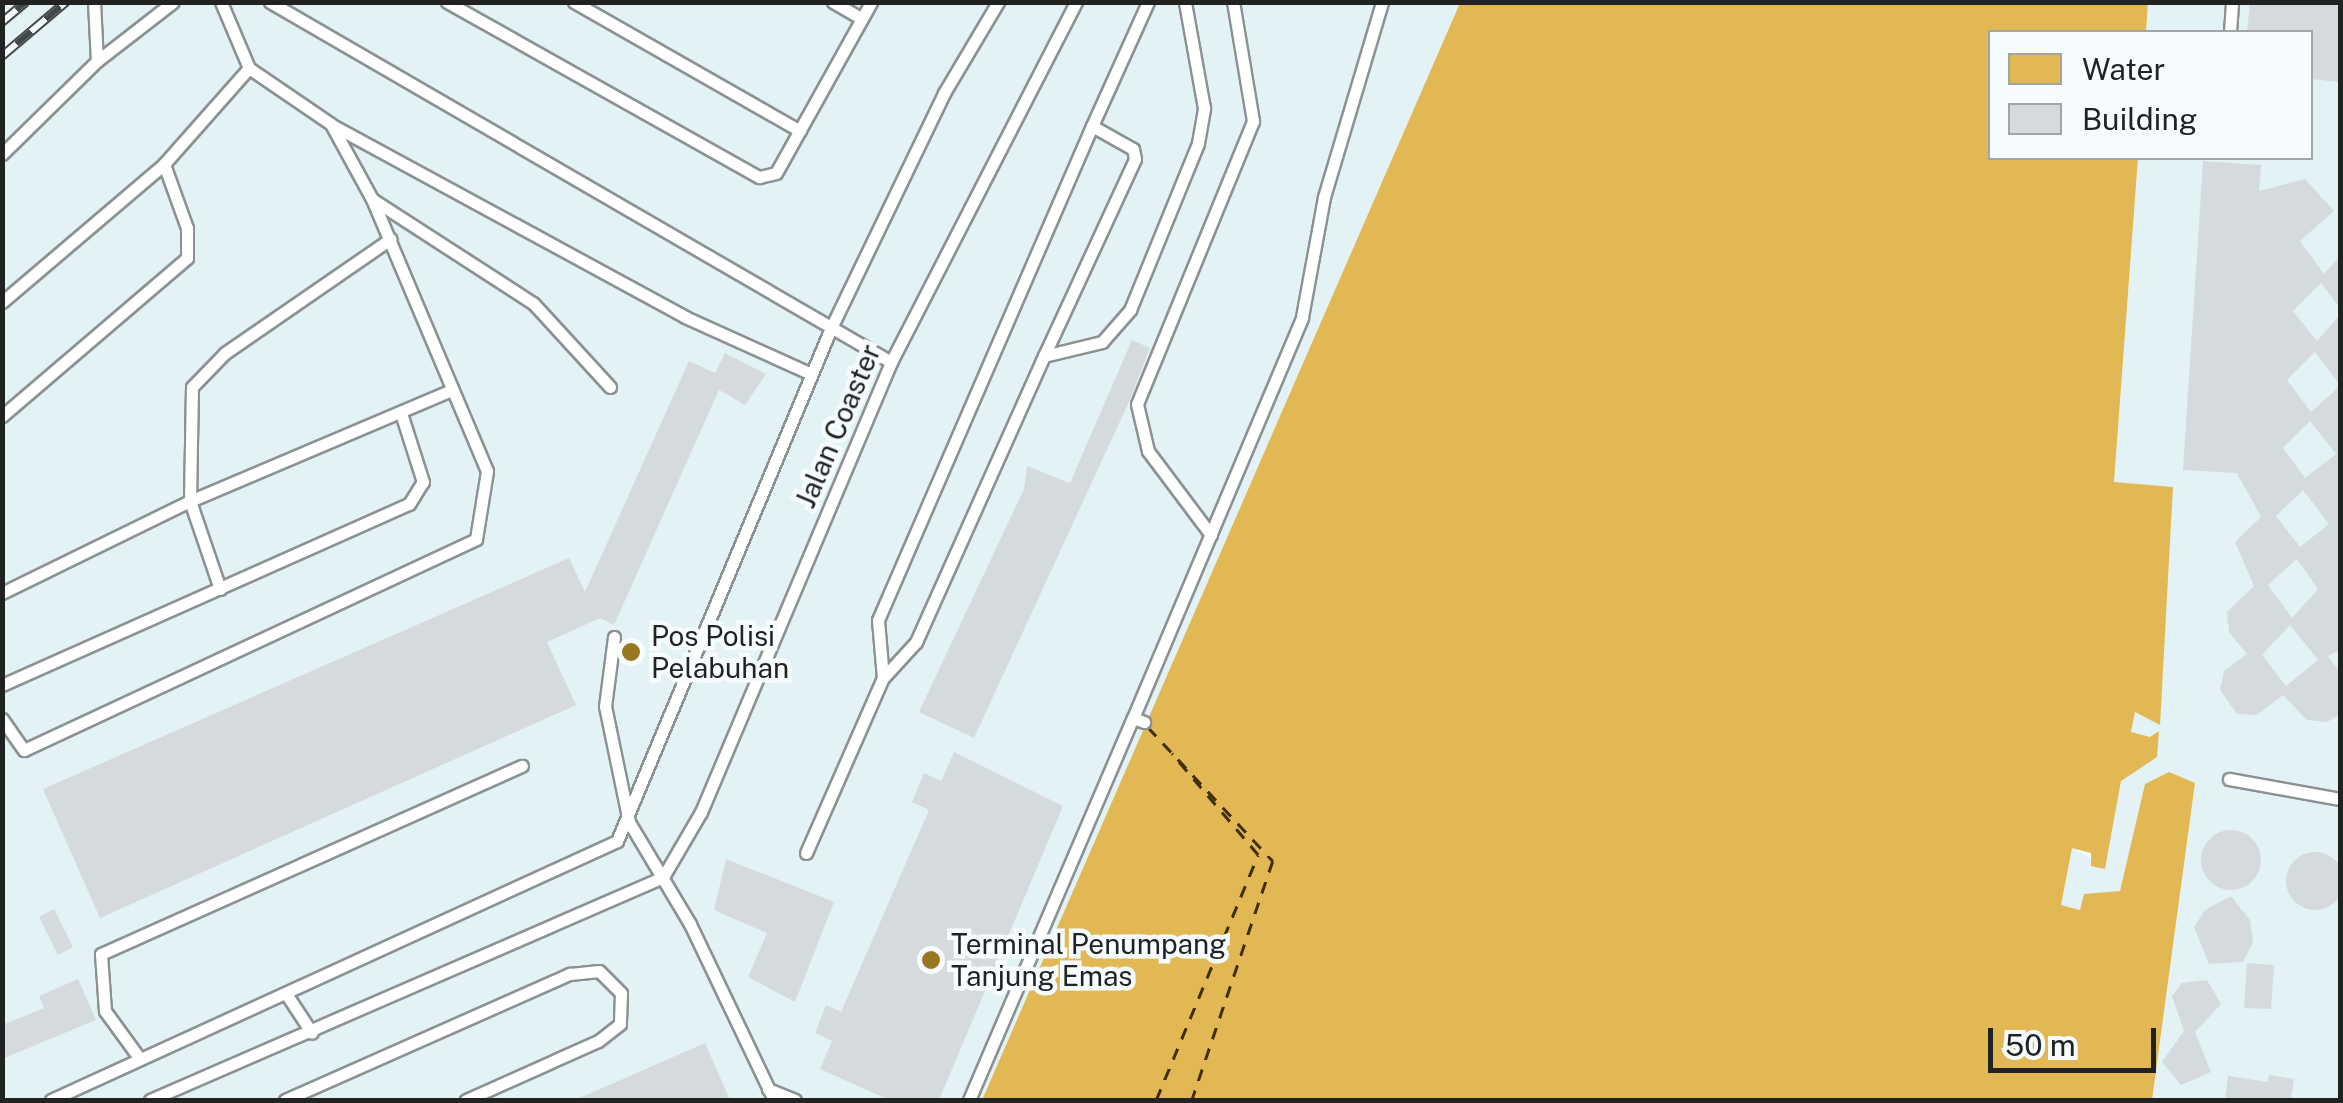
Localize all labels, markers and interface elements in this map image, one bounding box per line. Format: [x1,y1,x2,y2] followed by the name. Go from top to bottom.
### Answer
[1988,30,2313,160] legend
[2082,51,2165,87] text: Water
[2082,101,2197,137] text: Building
[788,339,888,513] street label: Jalan Coaster
[651,619,789,685] place label: Pos Polisi Pelabuhan
[620,641,642,663] marker: Pos Polisi Pelabuhan
[951,927,1227,993] place label: Terminal Penumpang Tanjung Emas
[920,949,942,971] marker: Terminal Penumpang Tanjung Emas
[1993,1008,2160,1070] scale bar
[2005,1027,2076,1063] text: 50 m

